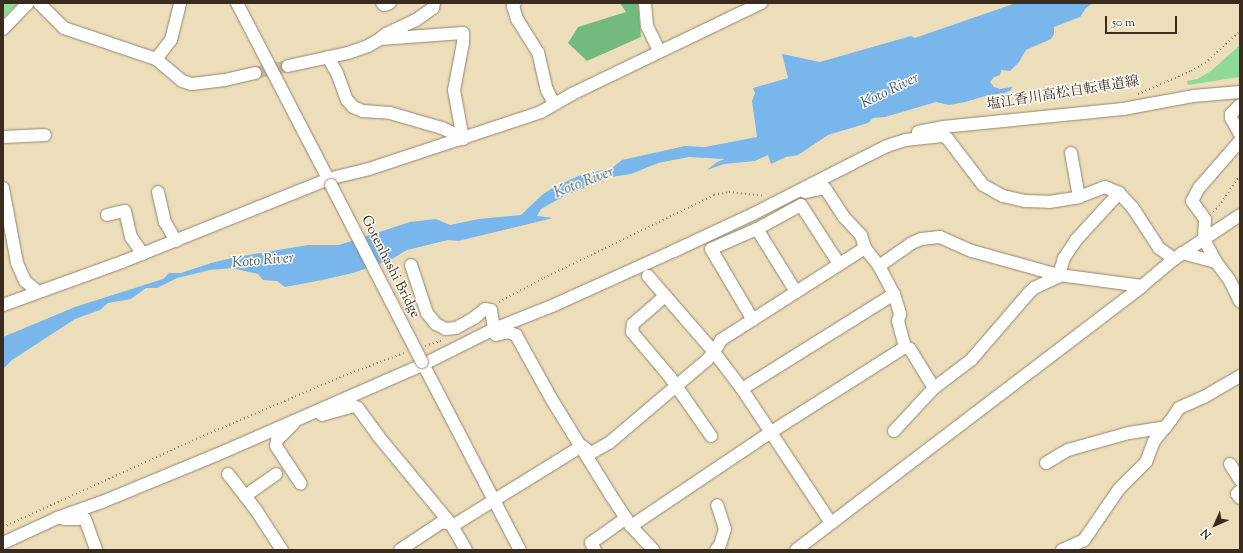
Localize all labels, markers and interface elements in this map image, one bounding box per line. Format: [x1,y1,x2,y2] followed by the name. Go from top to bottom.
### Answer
[1107,8,1179,34] scale bar
[1112,14,1135,32] text: 50 m
[858,69,922,113] water label: Koto River
[986,74,1140,114] street label: 塩江香川高松自転車道線
[552,163,616,203] water label: Koto River
[357,213,423,321] street label: Gotenhashi Bridge
[231,249,295,273] water label: Koto River
[1195,505,1235,545] north arrow
[1198,525,1215,542] text: N

